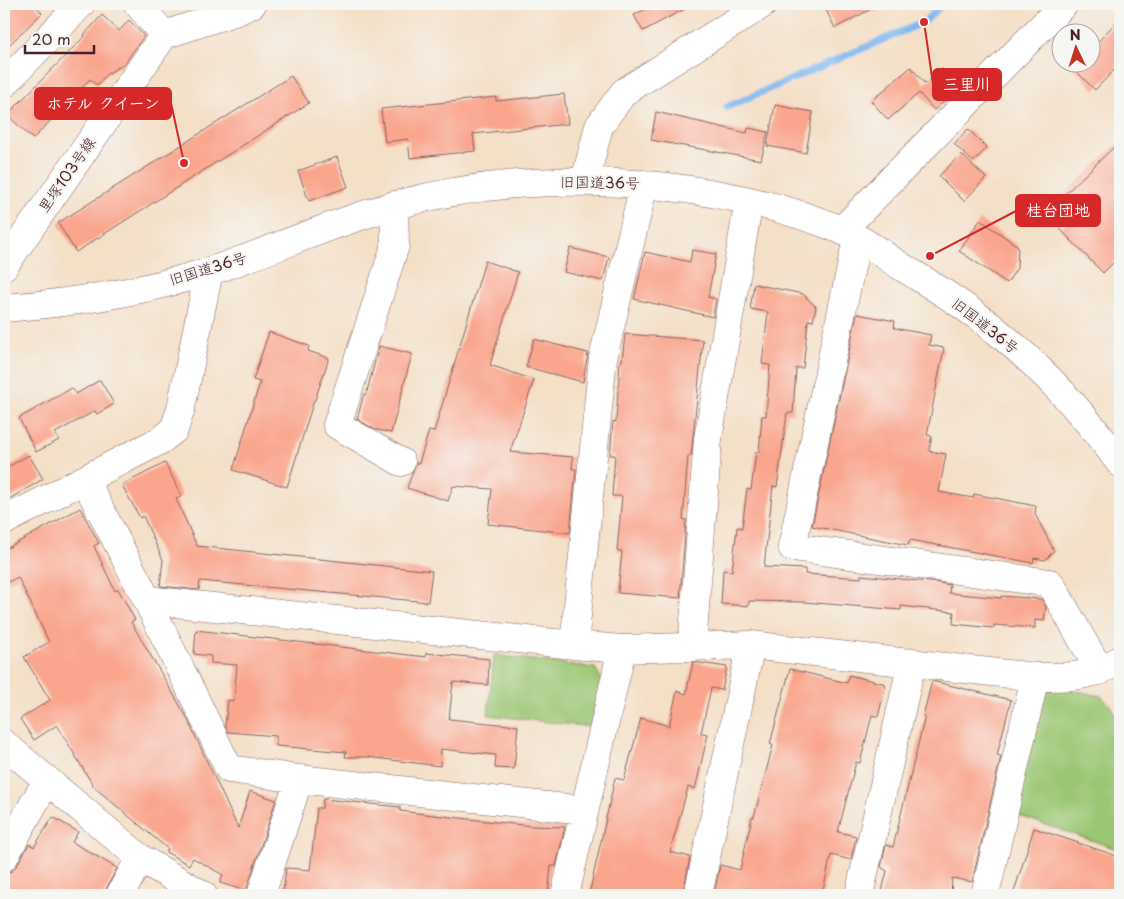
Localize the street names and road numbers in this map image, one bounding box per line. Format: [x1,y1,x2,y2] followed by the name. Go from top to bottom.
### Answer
[31,132,100,217] street label: 里塚103号線
[560,169,640,194] street label: 旧国道36号
[166,245,249,290] street label: 旧国道36号
[947,291,1025,359] street label: 旧国道36号

